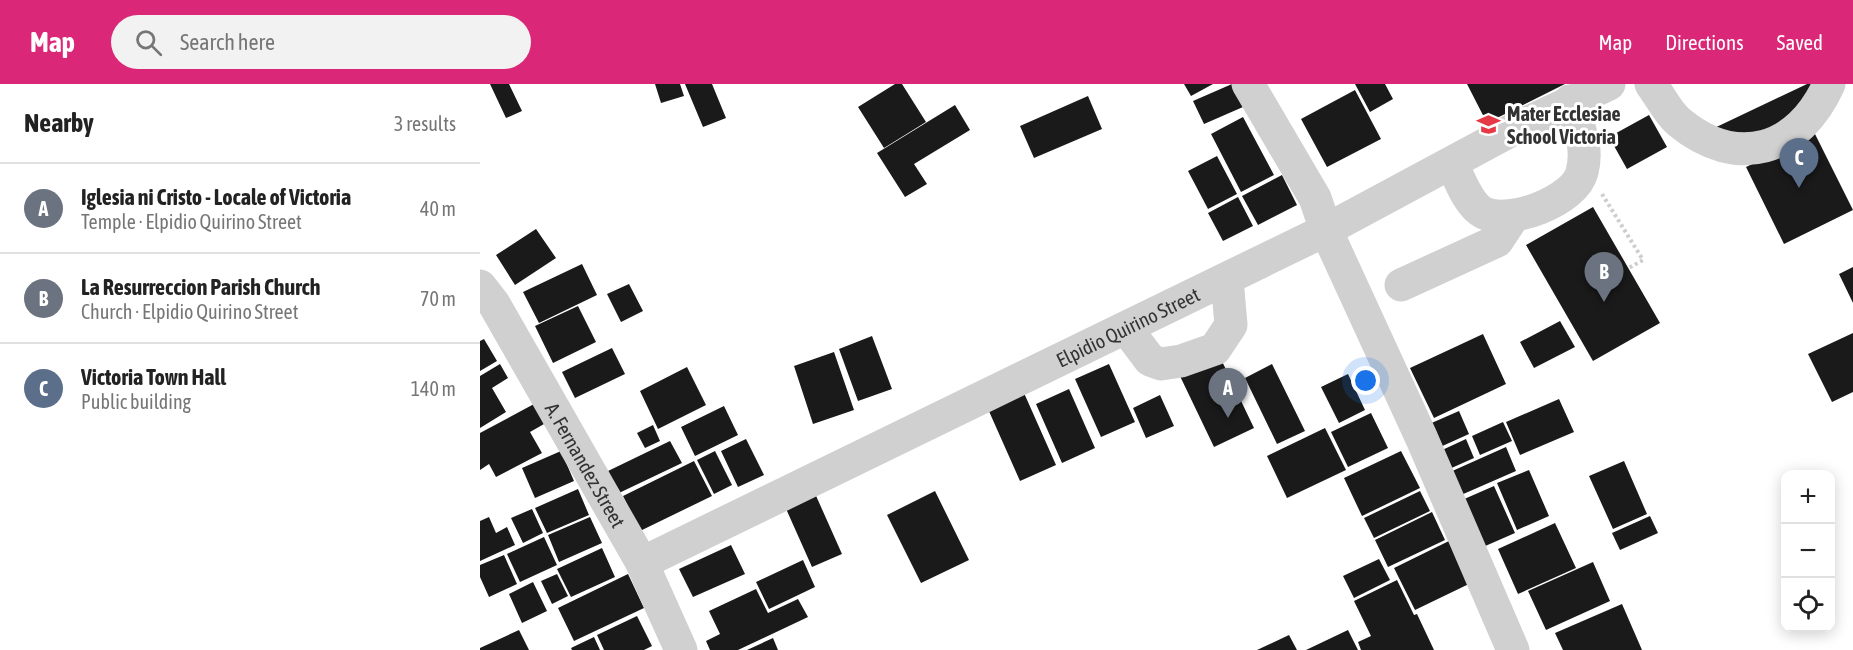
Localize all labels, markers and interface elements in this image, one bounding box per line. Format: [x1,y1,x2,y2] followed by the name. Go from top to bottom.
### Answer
[111,15,531,69] search box
[30,26,75,58] text: Map
[132,26,165,59] icon: search
[180,29,275,55] text: Search here
[1598,30,1632,54] text: Map
[1665,30,1744,54] text: Directions
[1777,30,1823,54] text: Saved
[1507,102,1621,148] place label: Mater Ecclesiae School Victoria
[24,108,94,138] text: Nearby
[394,112,456,135] text: 3 results
[1476,112,1502,138] school or university icon: Mater Ecclesiae School Victoria
[1780,138,1818,188] pin: C
[81,184,351,210] text: Iglesia ni Cristo - Locale of Victoria
[39,197,48,220] text: A
[420,197,456,220] text: 40 m
[81,210,302,233] text: Temple · Elpidio Quirino Street
[1584,252,1624,302] pin: B
[81,274,320,300] text: La Resurreccion Parish Church
[1052,282,1203,371] street label: Elpidio Quirino Street
[39,287,48,310] text: B
[420,287,456,310] text: 70 m
[81,300,298,323] text: Church · Elpidio Quirino Street
[81,364,226,390] text: Victoria Town Hall
[1351,366,1380,395] your location
[1208,368,1248,418] pin: A
[39,377,48,400] text: C
[411,377,456,400] text: 140 m
[81,390,191,413] text: Public building
[541,398,631,531] street label: A. Fernandez Street
[1781,470,1835,632] map controls
[1781,470,1835,524] button: +
[1781,524,1835,578] button: −
[1781,578,1835,632] button: locate

